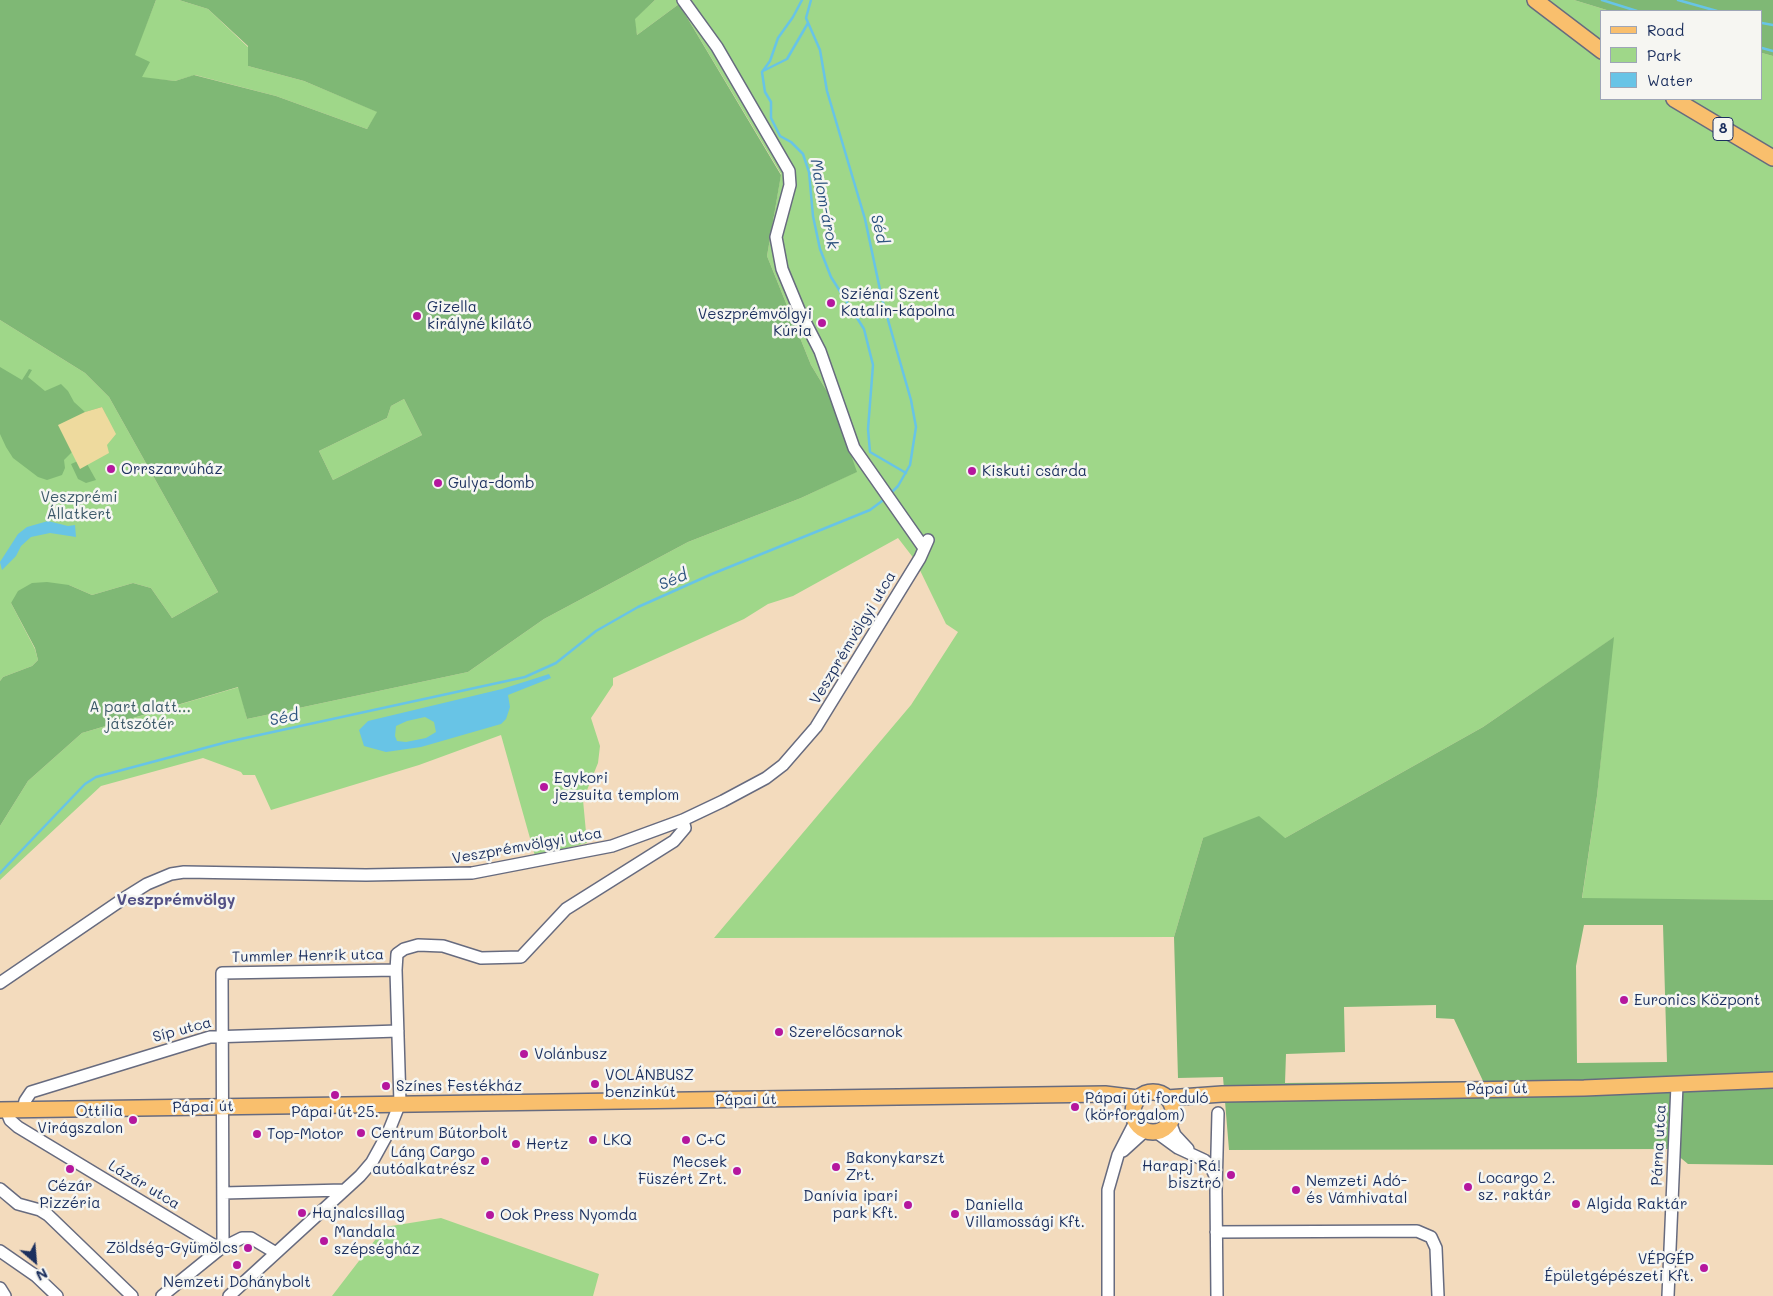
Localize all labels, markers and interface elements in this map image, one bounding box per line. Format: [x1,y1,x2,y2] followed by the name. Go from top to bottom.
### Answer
[1600,10,1763,100] legend
[1647,20,1684,40] text: Road
[1647,45,1681,65] text: Park
[1647,70,1693,90] text: Water
[1713,118,1733,140] road number: 8
[806,157,842,251] water label: Malom-árok
[866,213,892,245] water label: Séd
[841,285,955,320] place label: Sziénai Szent Katalin-kápolna
[825,297,837,309] marker: Sziénai Szent Katalin-kápolna
[427,298,532,333] place label: Gizella királyné kilátó
[698,305,812,340] place label: Veszprémvölgyi Kúria
[411,310,423,322] marker: Gizella királyné kilátó
[816,317,828,329] marker: Veszprémvölgyi Kúria
[121,460,223,478] place label: Orrszarvúház
[982,462,1087,480] place label: Kiskuti csárda
[105,463,117,475] marker: Orrszarvúház
[966,465,978,477] marker: Kiskuti csárda
[448,474,535,492] place label: Gulya-domb
[432,477,444,489] marker: Gulya-domb
[40,488,118,523] park label: Veszprémi Állatkert
[656,565,690,595] water label: Séd
[806,568,900,708] street label: Veszprémvölgyi utca
[89,698,191,733] park label: A part alatt... játszótér
[268,706,300,730] water label: Séd
[554,769,679,804] place label: Egykori jezsuita templom
[538,781,550,793] marker: Egykori jezsuita templom
[451,824,603,868] street label: Veszprémvölgyi utca
[117,890,235,910] district label: Veszprémvölgy
[232,946,384,966] street label: Tummler Henrik utca
[1634,991,1760,1009] place label: Euronics Központ
[1618,994,1630,1006] marker: Euronics Központ
[151,1014,213,1046] street label: Síp utca
[789,1023,903,1041] place label: Szerelőcsarnok
[773,1026,785,1038] marker: Szerelőcsarnok
[534,1045,607,1063] place label: Volánbusz
[518,1048,530,1060] marker: Volánbusz
[605,1066,694,1101] place label: VOLÁNBUSZ benzinkút
[396,1077,522,1095] place label: Színes Festékház
[589,1078,601,1090] marker: VOLÁNBUSZ benzinkút
[1466,1079,1528,1099] street label: Pápai út
[380,1080,392,1092] marker: Színes Festékház
[329,1089,341,1101] marker: Pápai út 25.
[1085,1089,1208,1124] place label: Pápai úti forduló (körforgalom)
[715,1090,777,1110] street label: Pápai út
[172,1097,234,1117] street label: Pápai út
[1069,1101,1081,1113] marker: Pápai úti forduló (körforgalom)
[37,1102,123,1137] place label: Ottilia Virágszalon
[291,1103,379,1121] place label: Pápai út 25.
[1648,1104,1670,1186] street label: Párna utca
[127,1114,139,1126] marker: Ottilia Virágszalon
[371,1124,508,1142] place label: Centrum Bútorbolt
[267,1125,344,1143] place label: Top-Motor
[355,1127,367,1139] marker: Centrum Bútorbolt
[251,1128,263,1140] marker: Top-Motor
[603,1131,632,1149] place label: LKQ
[696,1131,726,1149] place label: C+C
[587,1134,599,1146] marker: LKQ
[680,1134,692,1146] marker: C+C
[526,1135,568,1153] place label: Hertz
[510,1138,522,1150] marker: Hertz
[372,1143,475,1178] place label: Láng Cargo autóalkatrész
[846,1149,945,1184] place label: Bakonykarszt Zrt.
[638,1153,727,1188] place label: Mecsek Füszért Zrt.
[479,1155,491,1167] marker: Láng Cargo autóalkatrész
[105,1157,183,1213] street label: Lázár utca
[1142,1157,1221,1192] place label: Harapj Rá! bisztró
[830,1161,842,1173] marker: Bakonykarszt Zrt.
[64,1163,76,1175] marker: Cézár Pizzéria
[731,1165,743,1177] marker: Mecsek Füszért Zrt.
[1225,1169,1237,1181] marker: Harapj Rá! bisztró
[1478,1169,1556,1204] place label: Locargo 2. sz. raktár
[1306,1172,1407,1207] place label: Nemzeti Adó- és Vámhivatal
[39,1177,101,1212] place label: Cézár Pizzéria
[1462,1181,1474,1193] marker: Locargo 2. sz. raktár
[1290,1184,1302,1196] marker: Nemzeti Adó- és Vámhivatal
[803,1187,898,1222] place label: Danívia ipari park Kft.
[1586,1195,1687,1213] place label: Algida Raktár
[965,1196,1085,1231] place label: Daniella Villamossági Kft.
[1570,1198,1582,1210] marker: Algida Raktár
[902,1199,914,1211] marker: Danívia ipari park Kft.
[312,1204,405,1222] place label: Hajnalcsillag
[500,1206,638,1224] place label: Ook Press Nyomda
[296,1207,308,1219] marker: Hajnalcsillag
[949,1208,961,1220] marker: Daniella Villamossági Kft.
[484,1209,496,1221] marker: Ook Press Nyomda
[334,1223,420,1258] place label: Mandala szépségház
[318,1235,330,1247] marker: Mandala szépségház
[10,1236,60,1286] north arrow
[106,1239,238,1257] place label: Zöldség-Gyümölcs
[242,1242,254,1254] marker: Zöldség-Gyümölcs
[1545,1250,1694,1285] place label: VÉPGÉP Épületgépészeti Kft.
[231,1259,243,1271] marker: Nemzeti Dohánybolt
[1698,1262,1710,1274] marker: VÉPGÉP Épületgépészeti Kft.
[33,1264,51,1286] text: N
[163,1273,311,1291] place label: Nemzeti Dohánybolt

